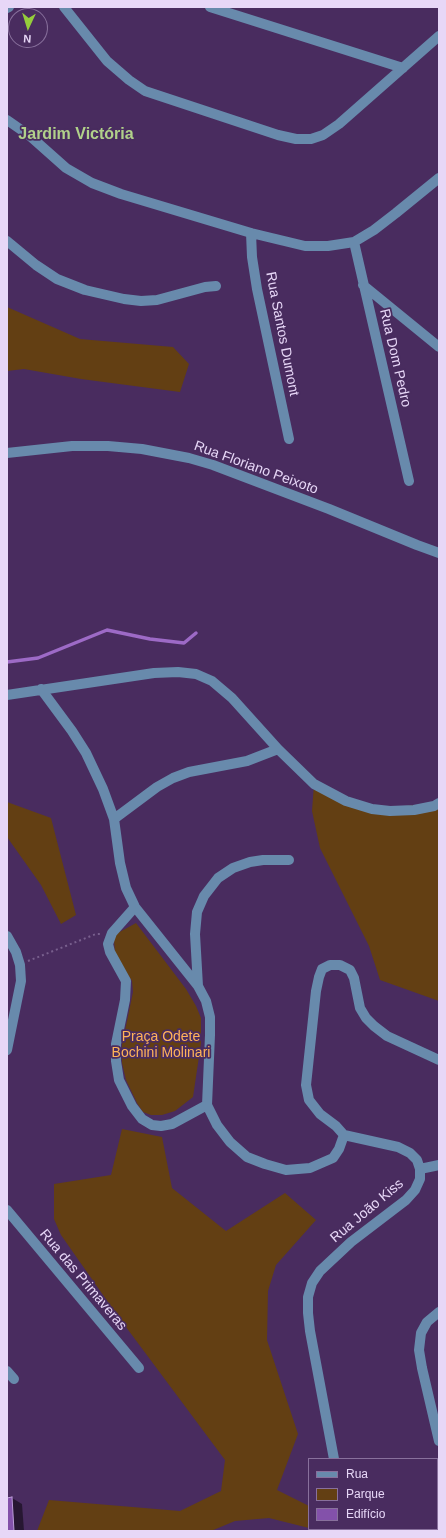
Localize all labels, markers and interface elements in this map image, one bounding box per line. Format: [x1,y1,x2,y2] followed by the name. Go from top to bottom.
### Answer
[8,8,48,48] north arrow
[23,33,32,45] text: N
[18,125,134,145] district label: Jardim Victória
[262,271,302,397] street label: Rua Santos Dumont
[376,307,414,409] street label: Rua Dom Pedro
[192,438,320,498] street label: Rua Floriano Peixoto
[112,1029,210,1062] park label: Praça Odete Bochini Molinari
[327,1176,407,1246] street label: Rua João Kiss
[36,1226,130,1334] street label: Rua das Primaveras
[308,1458,438,1530] legend
[346,1467,368,1481] text: Rua
[346,1487,385,1501] text: Parque
[346,1507,385,1521] text: Edifício

